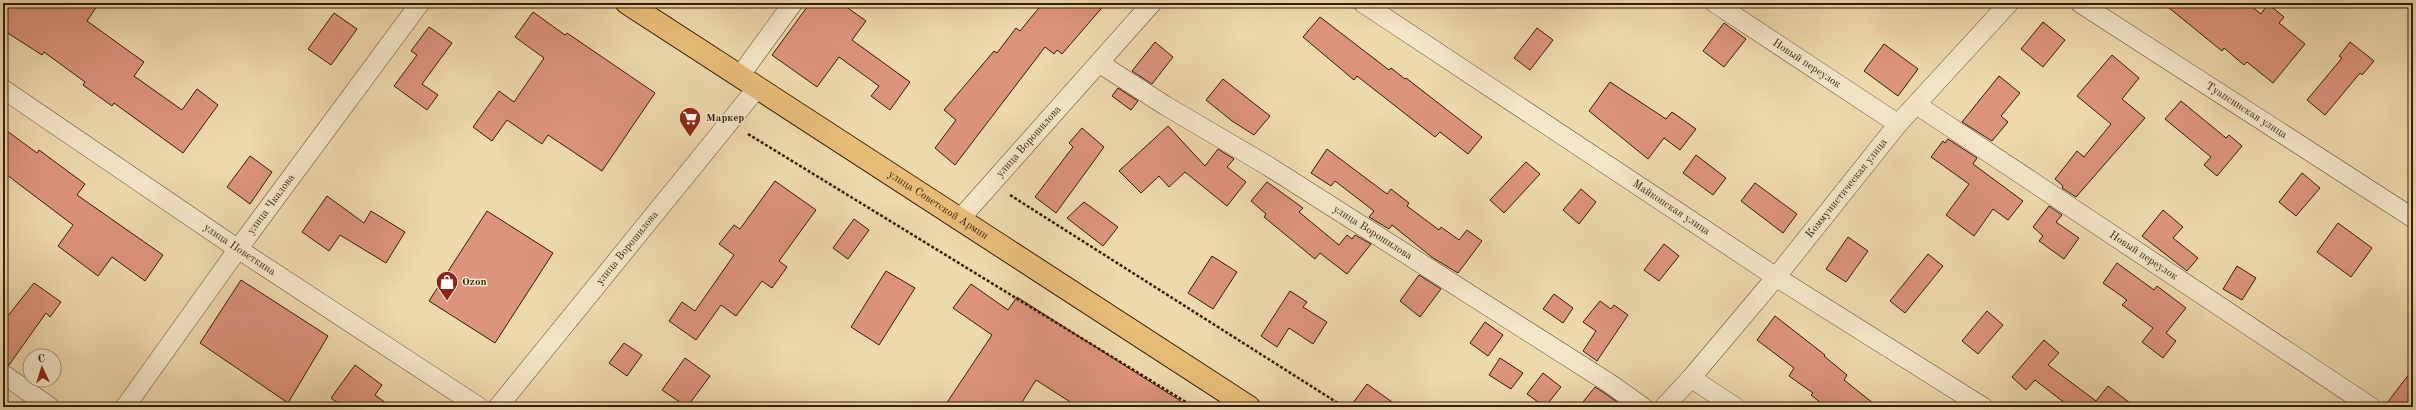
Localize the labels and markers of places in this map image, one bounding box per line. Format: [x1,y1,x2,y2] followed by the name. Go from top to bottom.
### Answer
[677,105,703,138] supermarket icon: Маркер
[706,113,744,124] place label: Маркер
[434,269,460,302] shop icon: Ozon
[462,277,487,288] place label: Ozon

